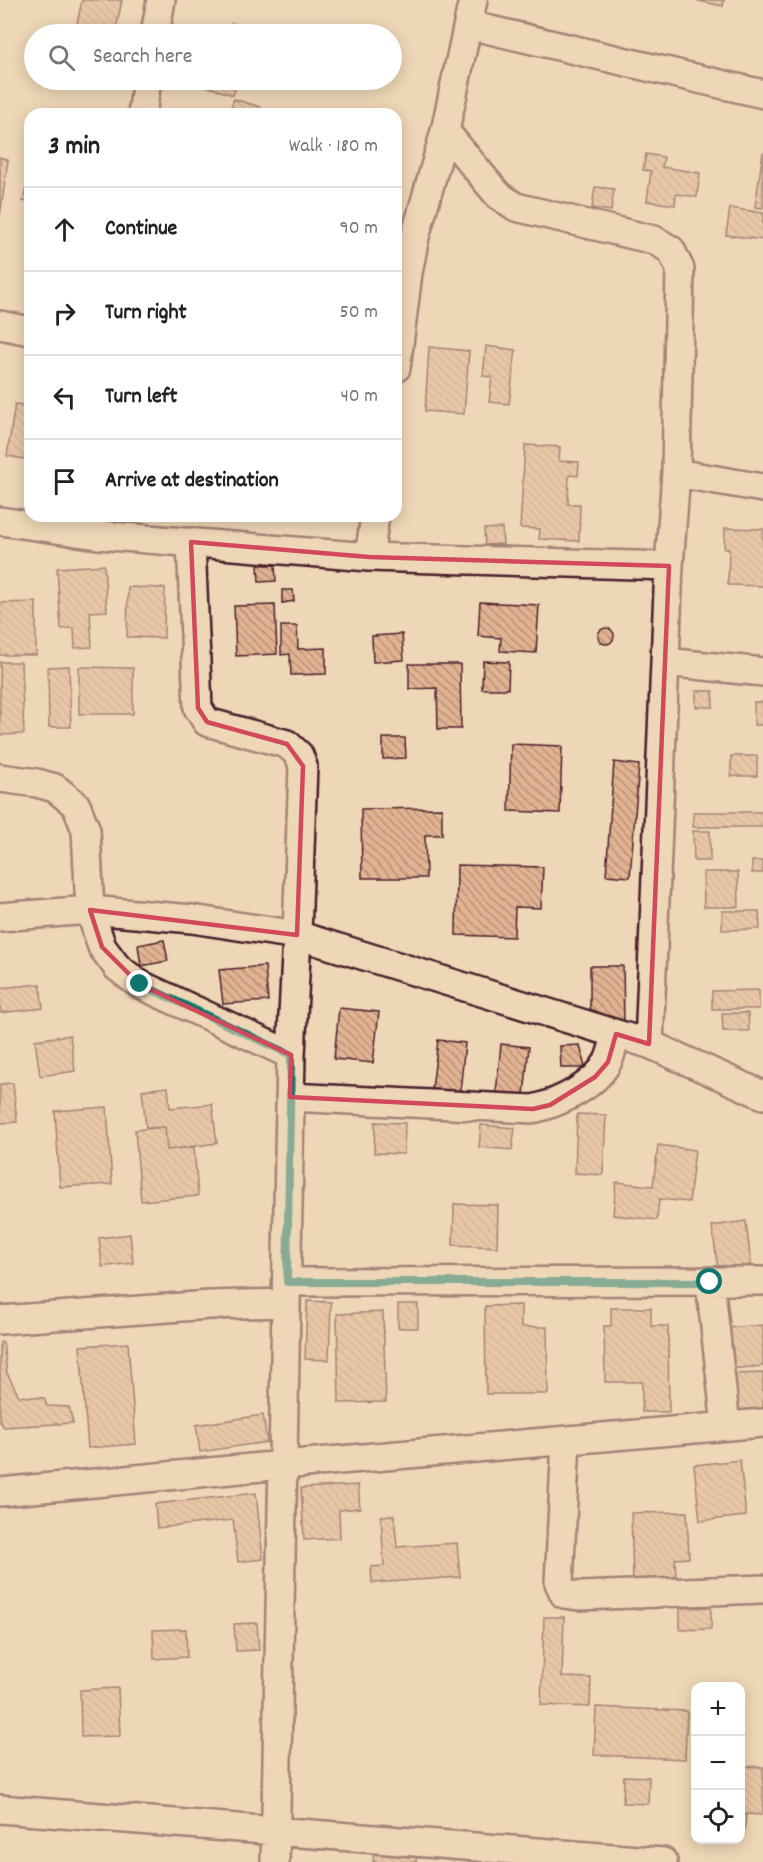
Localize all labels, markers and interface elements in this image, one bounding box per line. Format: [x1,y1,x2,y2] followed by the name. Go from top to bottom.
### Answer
[24,24,402,90] search box
[45,41,78,74] icon: search
[93,42,192,73] text: Search here
[48,129,100,166] text: 3 min
[289,133,378,161] text: Walk · 180 m
[48,213,81,246] icon: ahead
[105,214,177,245] text: Continue
[340,215,378,243] text: 90 m
[48,297,81,330] icon: right
[105,298,187,329] text: Turn right
[340,299,378,327] text: 50 m
[48,381,81,414] icon: left
[105,382,177,413] text: Turn left
[340,383,378,411] text: 40 m
[48,465,81,498] icon: arrive
[105,466,279,497] text: Arrive at destination
[126,970,152,996] route end
[696,1268,722,1294] route start
[691,1682,745,1844] map controls
[691,1682,745,1736] button: +
[691,1736,745,1790] button: −
[691,1790,745,1844] button: locate

